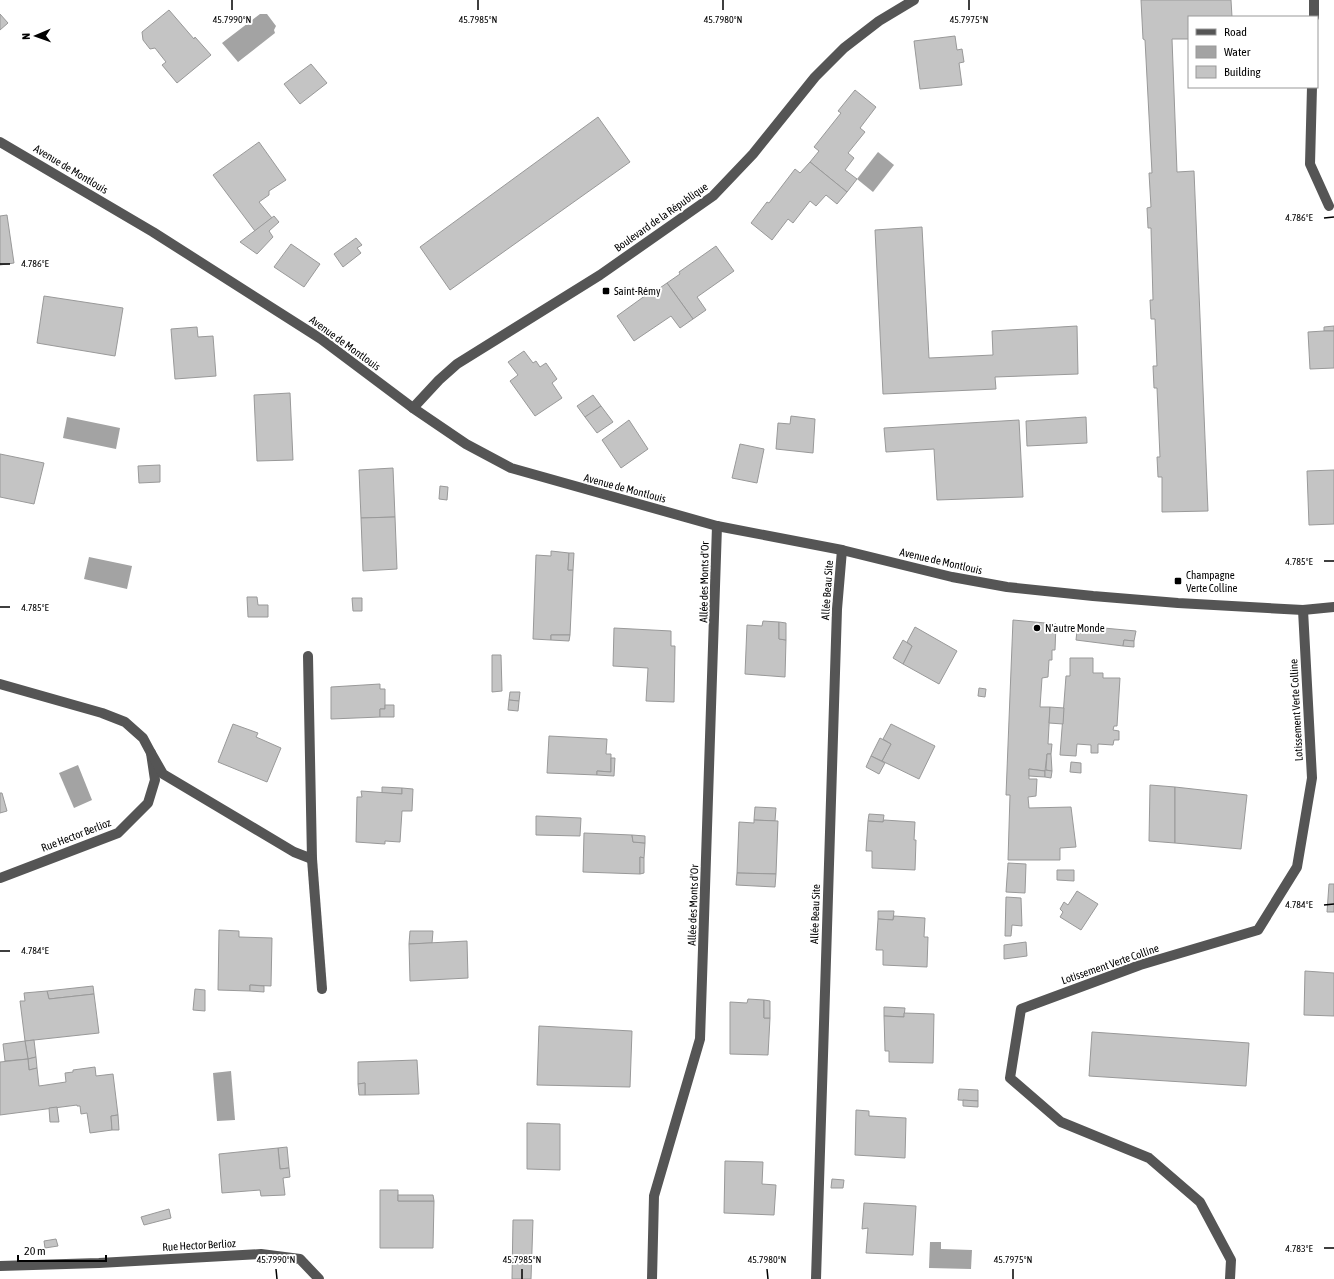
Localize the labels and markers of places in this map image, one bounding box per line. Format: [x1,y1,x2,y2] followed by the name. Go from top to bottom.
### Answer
[614,285,661,297] place label: Saint-Rémy
[601,286,611,296] marker: Saint-Rémy
[1186,569,1238,594] place label: Champagne Verte Colline
[1173,576,1183,586] marker: Champagne Verte Colline
[1045,622,1105,634] place label: N'autre Monde
[1032,623,1042,633] marker: N'autre Monde

